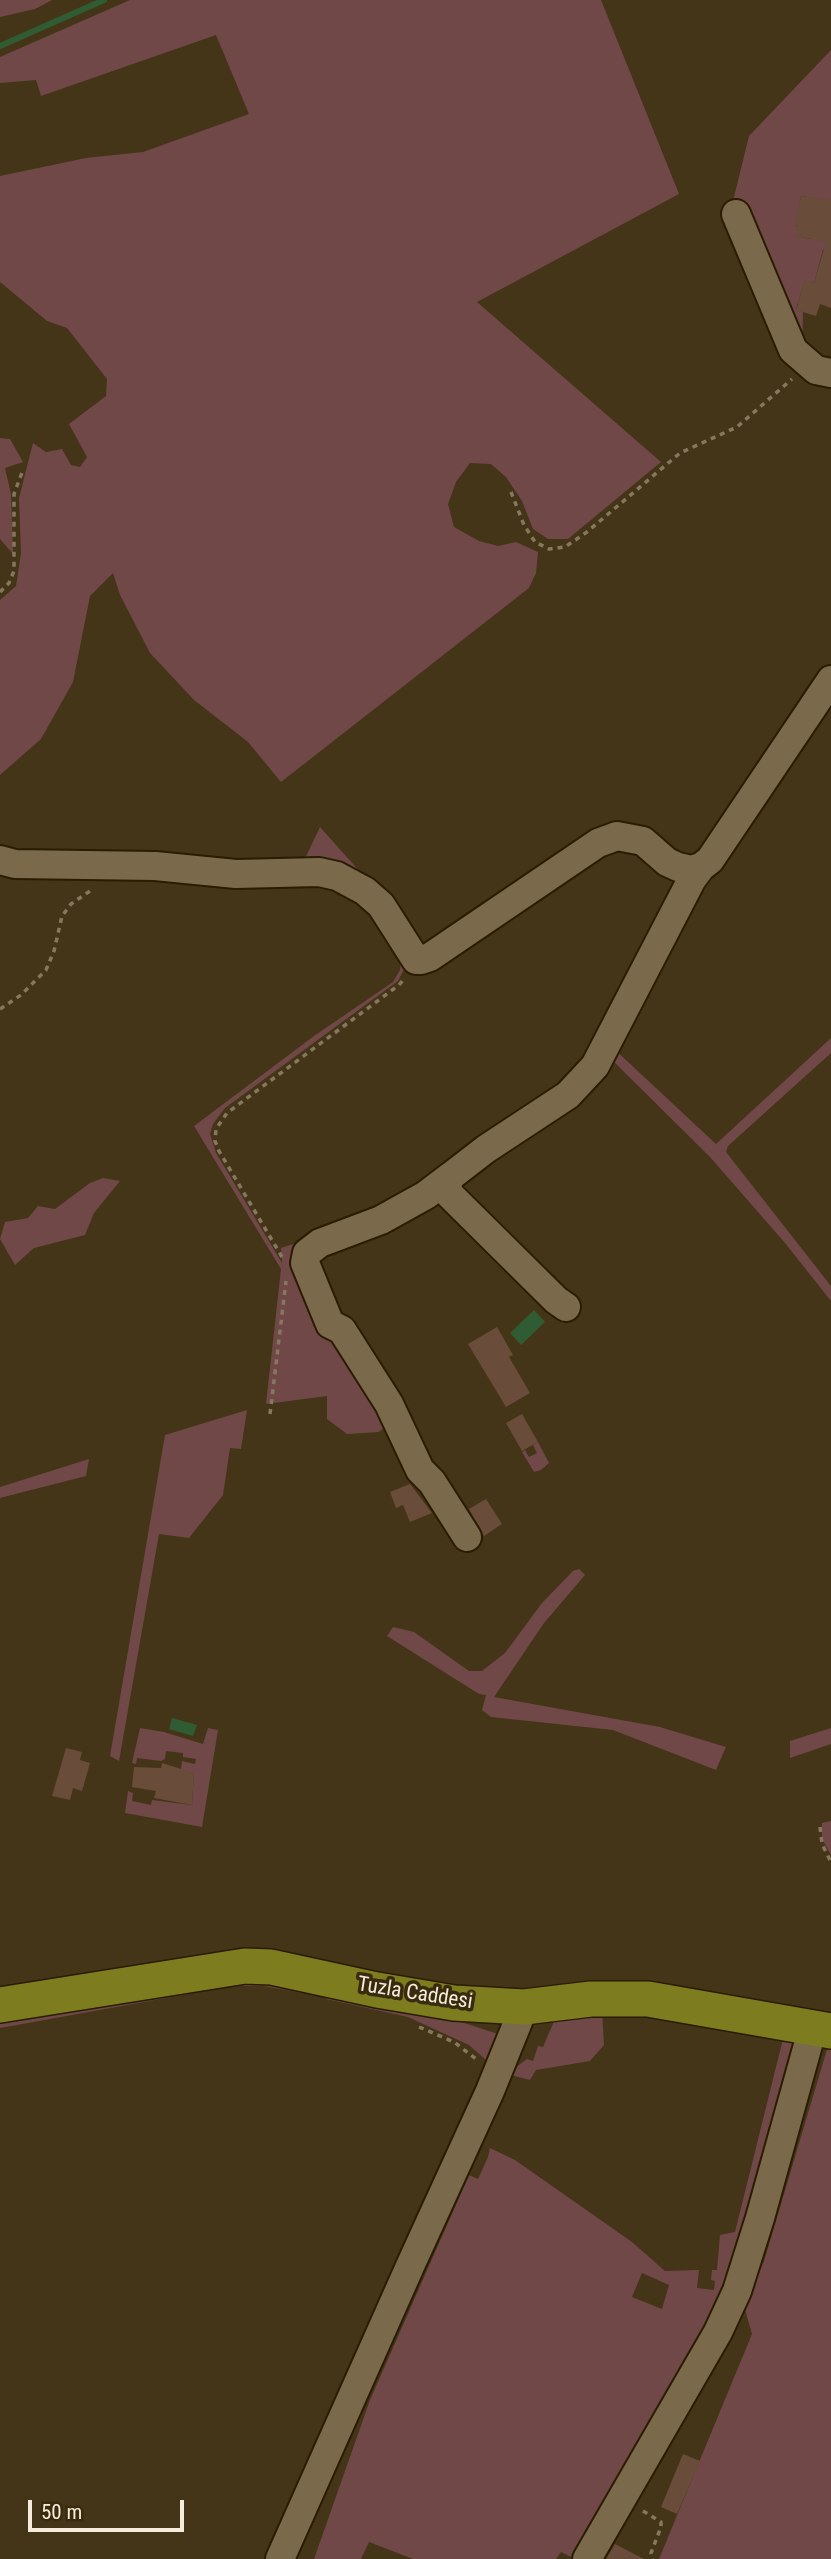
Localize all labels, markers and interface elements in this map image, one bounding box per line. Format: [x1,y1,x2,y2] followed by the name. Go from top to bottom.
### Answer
[356,1972,474,2016] street label: Tuzla Caddesi
[32,2486,187,2530] scale bar
[41,2500,82,2524] text: 50 m

